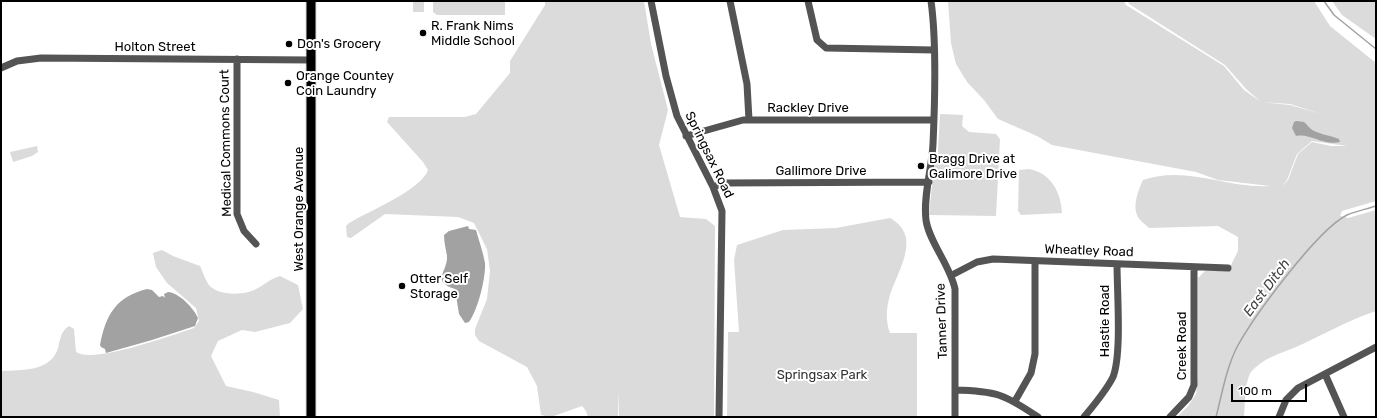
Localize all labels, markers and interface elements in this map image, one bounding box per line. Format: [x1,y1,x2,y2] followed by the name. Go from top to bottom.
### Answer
[431,18,515,49] place label: R. Frank Nims Middle School
[418,28,428,38] marker: R. Frank Nims Middle School
[297,36,381,52] place label: Don's Grocery
[114,39,196,55] street label: Holton Street
[284,39,294,49] marker: Don's Grocery
[296,68,394,99] place label: Orange Countey Coin Laundry
[217,69,235,217] street label: Medical Commons Court
[283,78,293,88] marker: Orange Countey Coin Laundry
[767,100,849,116] street label: Rackley Drive
[681,109,737,201] street label: Springsax Road
[291,147,307,271] street label: West Orange Avenue
[929,151,1017,182] place label: Bragg Drive at Galimore Drive
[916,161,926,171] marker: Bragg Drive at Galimore Drive
[775,163,867,179] street label: Gallimore Drive
[1044,242,1134,260] street label: Wheatley Road
[1240,256,1294,320] water label: East Ditch
[410,271,468,302] place label: Otter Self Storage
[397,281,407,291] marker: Otter Self Storage
[933,283,951,359] street label: Tanner Drive
[1097,285,1113,357] street label: Hastie Road
[1174,312,1190,380] street label: Creek Road
[777,367,867,383] park label: Springsax Park
[1233,376,1309,402] scale bar
[1238,384,1272,398] text: 100 m

